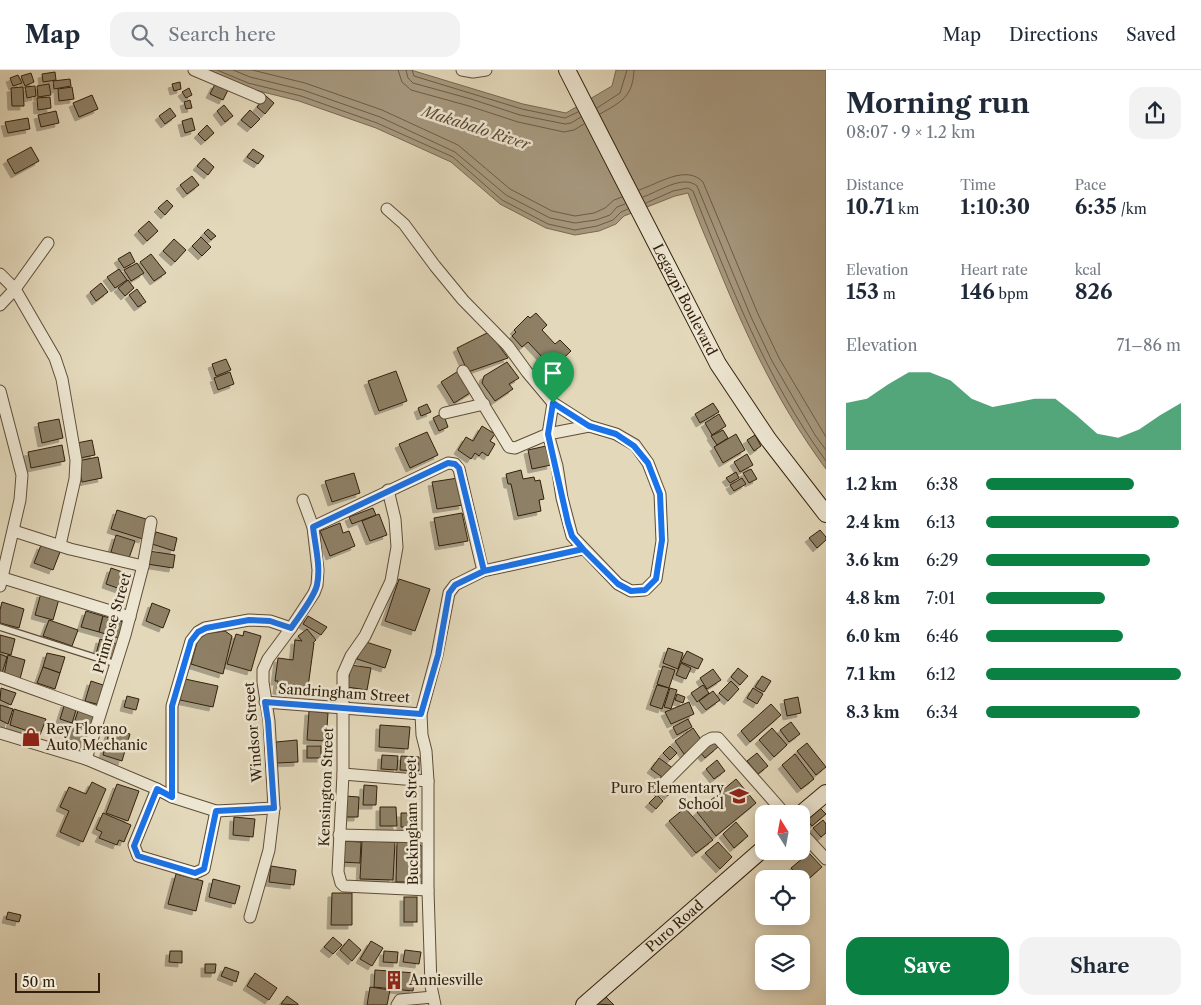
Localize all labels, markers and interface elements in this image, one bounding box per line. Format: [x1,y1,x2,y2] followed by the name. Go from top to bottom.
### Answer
[110,12,460,57] search box
[25,20,80,49] text: Map
[128,21,156,49] icon: search
[168,23,276,46] text: Search here
[942,24,981,46] text: Map
[1009,24,1098,46] text: Directions
[1126,24,1176,46] text: Saved
[846,86,1030,120] text: Morning run
[1129,87,1181,139] button: share
[418,101,533,154] water label: Makabalo River
[846,122,975,142] text: 08:07 · 9 × 1.2 km
[846,176,904,194] text: Distance
[960,176,996,194] text: Time
[1075,176,1106,194] text: Pace
[846,194,894,219] text: 10.71
[960,194,1030,219] text: 1:10:30
[1075,194,1117,219] text: 6:35
[894,200,919,218] text: km
[1117,200,1147,218] text: /km
[649,241,721,359] street label: Legazpi Boulevard
[846,261,909,279] text: Elevation
[960,261,1028,279] text: Heart rate
[1075,261,1101,279] text: kcal
[846,279,879,304] text: 153
[960,279,995,304] text: 146
[1075,279,1113,304] text: 826
[879,285,896,303] text: m
[995,285,1029,303] text: bpm
[846,335,917,355] text: Elevation
[1116,335,1181,355] text: 71–86 m
[532,352,574,403] pin
[539,359,567,387] icon: arrive
[846,474,898,494] text: 1.2 km
[926,474,958,494] text: 6:38
[846,512,900,532] text: 2.4 km
[926,512,955,532] text: 6:13
[846,550,900,570] text: 3.6 km
[926,550,958,570] text: 6:29
[89,570,135,676] street label: Primrose Street
[846,588,900,608] text: 4.8 km
[926,588,955,608] text: 7:01
[846,626,900,646] text: 6.0 km
[926,626,958,646] text: 6:46
[846,664,896,684] text: 7.1 km
[926,664,956,684] text: 6:12
[278,679,410,707] street label: Sandringham Street
[240,681,266,784] street label: Windsor Street
[846,702,900,722] text: 8.3 km
[926,702,958,722] text: 6:34
[45,720,148,754] place label: Rey Florano Auto Mechanic
[20,726,42,748] shop icon: Rey Florano Auto Mechanic
[315,727,337,847] street label: Kensington Street
[402,758,422,886] street label: Buckingham Street
[611,779,724,813] place label: Puro Elementary School
[728,785,750,807] school or university icon: Puro Elementary School
[755,805,810,860] north arrow
[755,805,810,990] map controls
[755,870,810,925] button: locate
[642,896,707,956] street label: Puro Road
[755,935,810,990] button: layers
[846,937,1009,995] button: Save
[1019,937,1181,995] button: Share
[383,969,405,991] building icon: Anniesville
[15,970,100,993] scale bar
[408,971,483,989] place label: Anniesville
[22,973,55,991] text: 50 m

